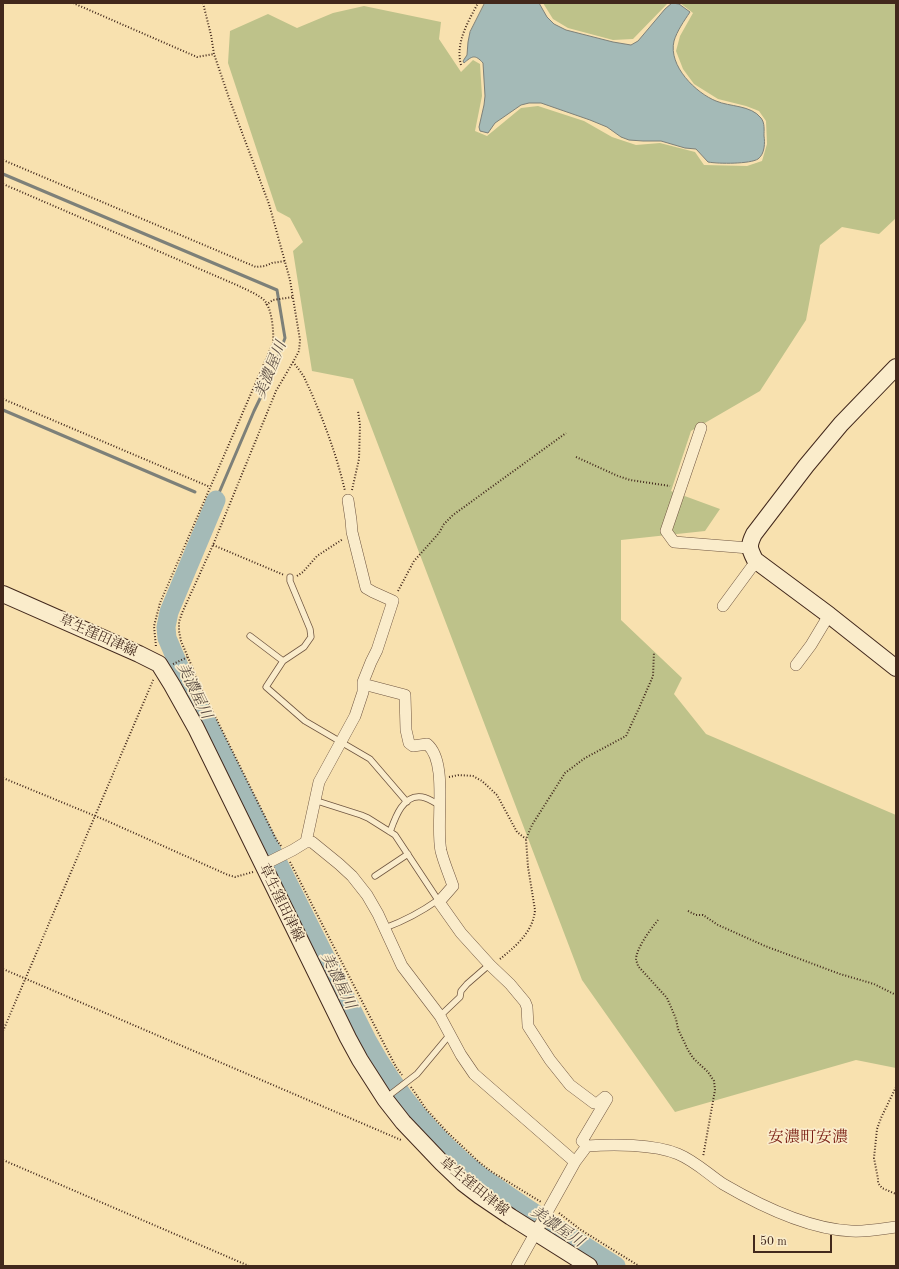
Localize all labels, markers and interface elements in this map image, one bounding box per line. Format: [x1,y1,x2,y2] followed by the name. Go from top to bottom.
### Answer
[251,339,291,401] water label: 美濃屋川
[56,611,140,661] street label: 草生窪田津線
[173,660,215,722] water label: 美濃屋川
[255,862,307,944] street label: 草生窪田津線
[317,950,359,1012] water label: 美濃屋川
[768,1128,848,1148] district label: 安濃町安濃
[436,1154,512,1220] street label: 草生窪田津線
[527,1203,587,1251] water label: 美濃屋川
[755,1227,834,1253] scale bar
[760,1236,787,1248] text: 50 m

